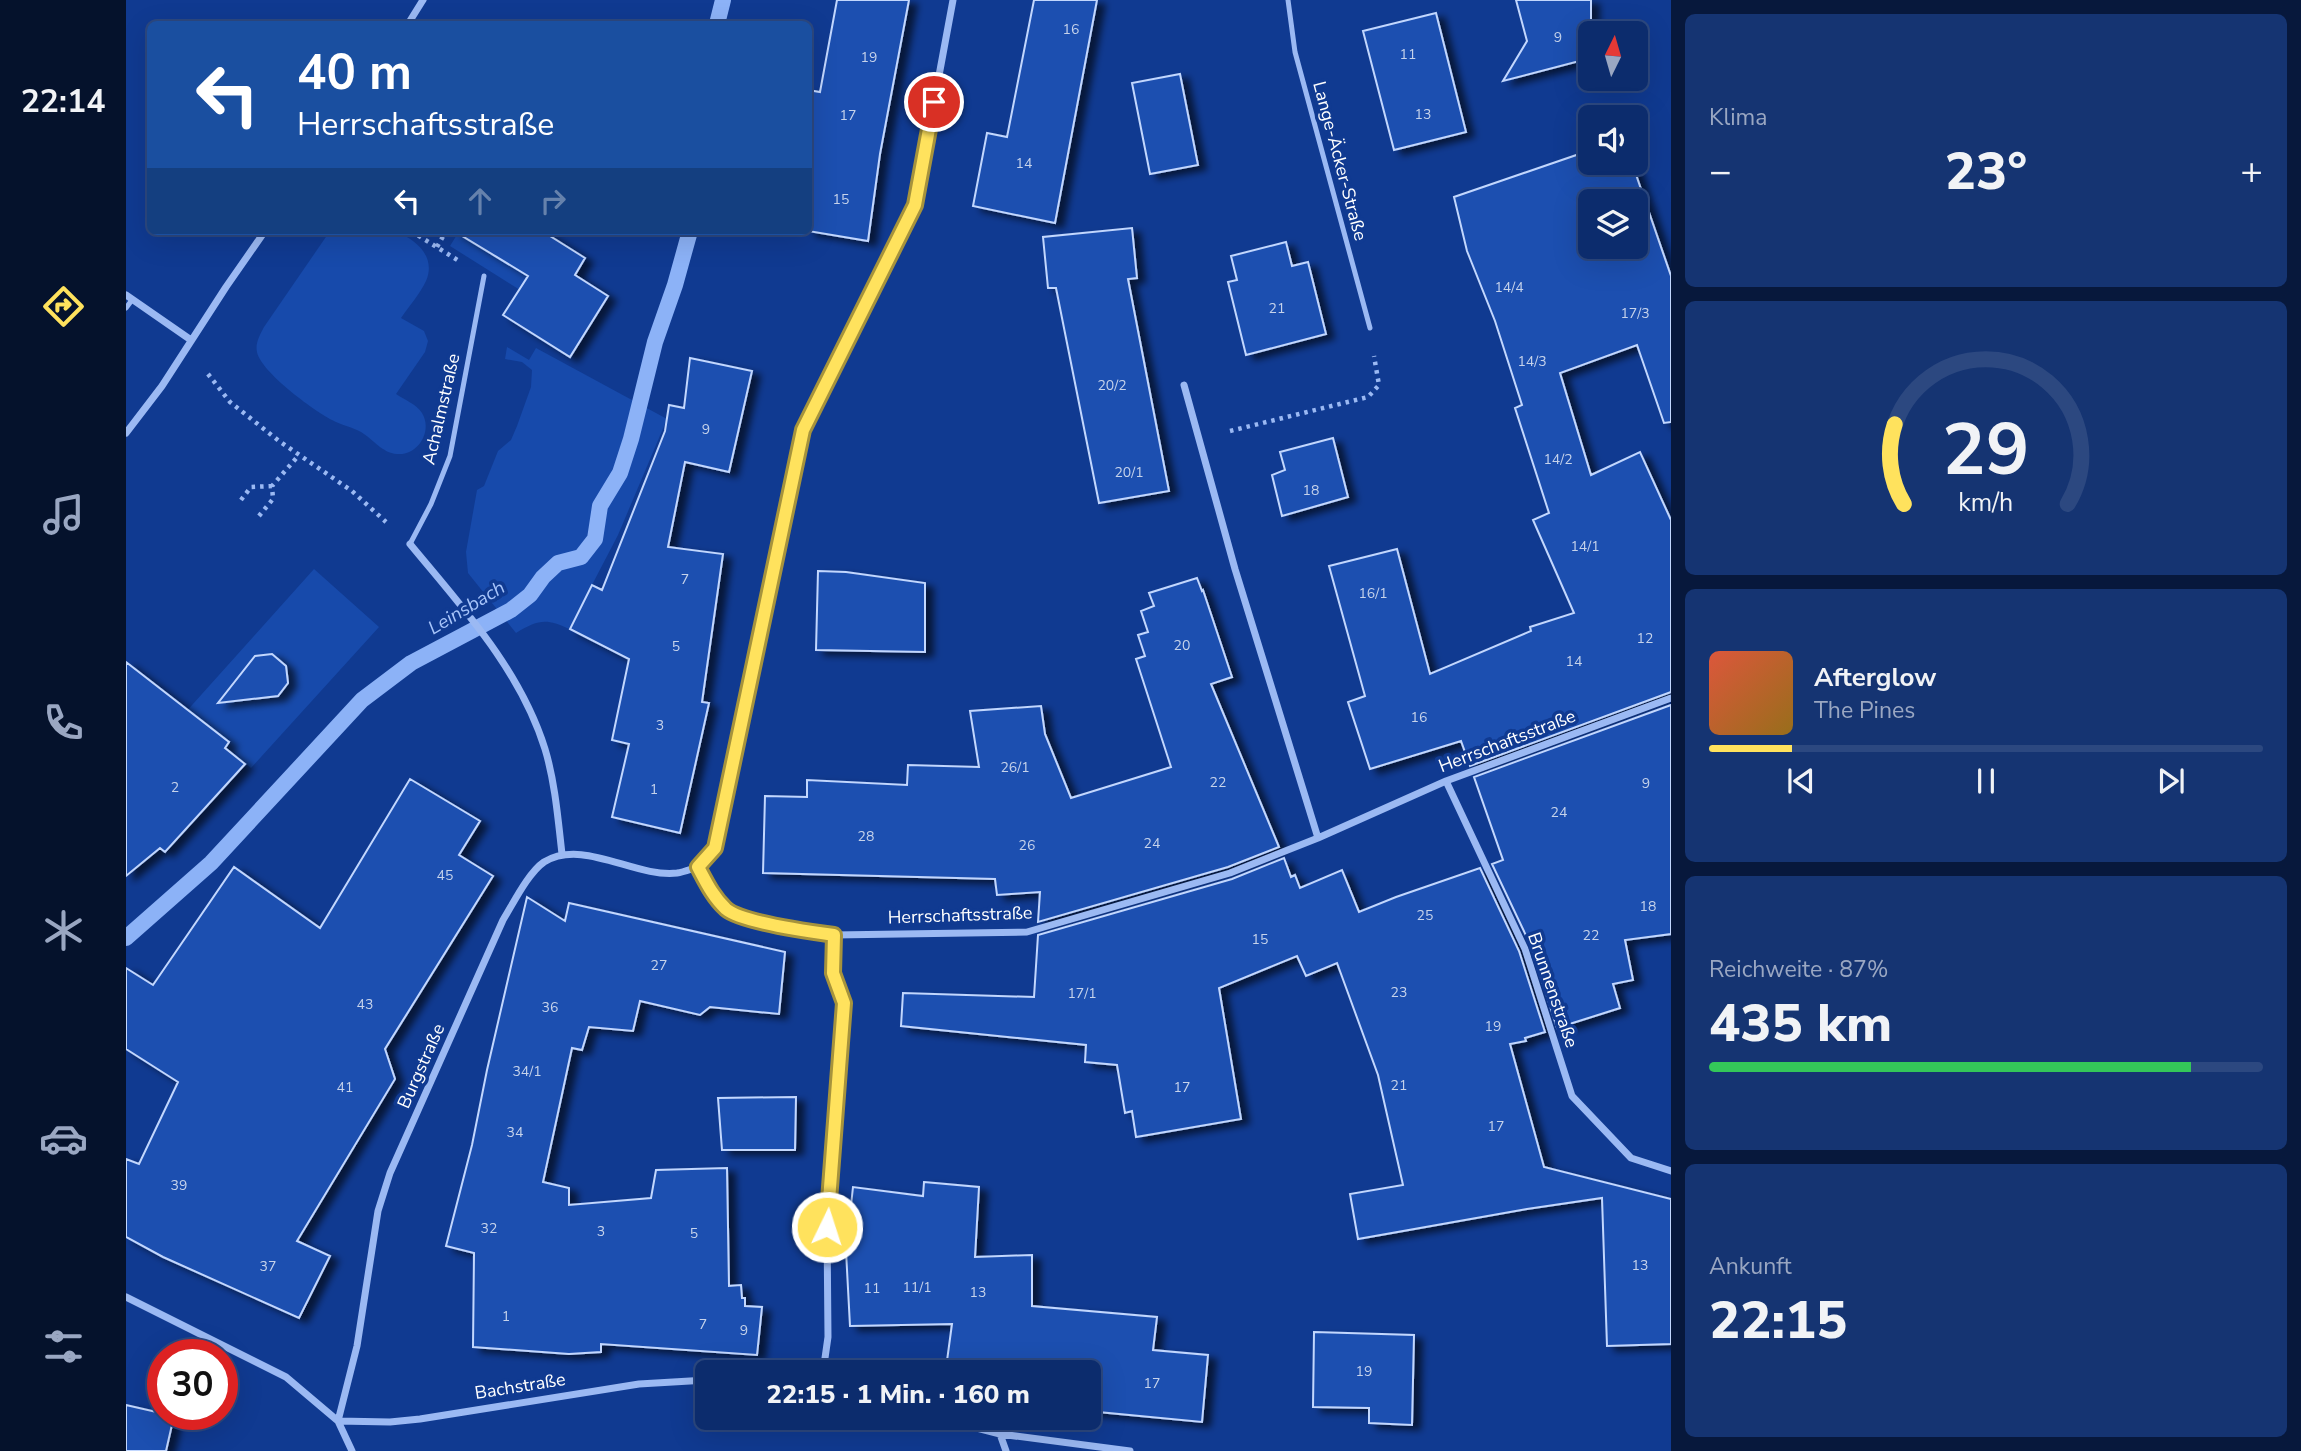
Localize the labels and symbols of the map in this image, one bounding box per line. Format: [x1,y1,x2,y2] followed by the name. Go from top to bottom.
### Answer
[1063,20,1079,39] house number: 16
[1578,21,1648,91] north arrow
[1554,28,1562,47] house number: 9
[1400,45,1416,64] house number: 11
[861,48,877,67] house number: 19
[904,72,964,132] pin
[1307,79,1373,243] street label: Lange-Äcker-Straße
[1415,105,1431,124] house number: 13
[840,106,856,125] house number: 17
[1016,154,1032,173] house number: 14
[833,190,849,209] house number: 15
[1494,278,1524,297] house number: 14/4
[1269,299,1285,318] house number: 21
[1620,304,1650,323] house number: 17/3
[417,351,465,467] street label: Achalmstraße
[1517,352,1547,371] house number: 14/3
[1097,376,1127,395] house number: 20/2
[702,420,710,439] house number: 9
[1543,450,1573,469] house number: 14/2
[1114,463,1144,482] house number: 20/1
[1303,481,1319,500] house number: 18
[1570,537,1600,556] house number: 14/1
[681,570,689,589] house number: 7
[423,575,510,641] water label: Leinsbach
[1358,584,1388,603] house number: 16/1
[1637,629,1653,648] house number: 12
[1174,636,1190,655] house number: 20
[672,637,680,656] house number: 5
[1566,652,1582,671] house number: 14
[1435,704,1579,778] street label: Herrschaftsstraße
[1411,708,1427,727] house number: 16
[656,716,664,735] house number: 3
[1000,758,1030,777] house number: 26/1
[1210,773,1226,792] house number: 22
[1642,774,1650,793] house number: 9
[171,778,179,797] house number: 2
[650,780,658,799] house number: 1
[1551,803,1567,822] house number: 24
[858,827,874,846] house number: 28
[1144,834,1160,853] house number: 24
[1019,836,1035,855] house number: 26
[437,866,453,885] house number: 45
[1640,897,1656,916] house number: 18
[887,900,1033,930] street label: Herrschaftsstraße
[1417,906,1433,925] house number: 25
[1583,926,1599,945] house number: 22
[1522,929,1584,1051] street label: Brunnenstraße
[1252,930,1268,949] house number: 15
[651,956,667,975] house number: 27
[1391,983,1407,1002] house number: 23
[1067,984,1097,1003] house number: 17/1
[357,995,373,1014] house number: 43
[542,998,558,1017] house number: 36
[1485,1017,1501,1036] house number: 19
[392,1020,450,1112] street label: Burgstraße
[512,1062,542,1081] house number: 34/1
[1391,1076,1407,1095] house number: 21
[337,1078,353,1097] house number: 41
[1174,1078,1190,1097] house number: 17
[1488,1117,1504,1136] house number: 17
[507,1123,523,1142] house number: 34
[171,1176,187,1195] house number: 39
[790,1190,864,1264] position arrow
[481,1219,497,1238] house number: 32
[597,1222,605,1241] house number: 3
[690,1224,698,1243] house number: 5
[1632,1256,1648,1275] house number: 13
[260,1257,276,1276] house number: 37
[902,1278,932,1297] house number: 11/1
[864,1279,880,1298] house number: 11
[970,1283,986,1302] house number: 13
[502,1307,510,1326] house number: 1
[699,1315,707,1334] house number: 7
[740,1321,748,1340] house number: 9
[147,1339,238,1430] speed limit sign: 30
[1356,1362,1372,1381] house number: 19
[473,1367,567,1405] street label: Bachstraße
[1144,1374,1160,1393] house number: 17

